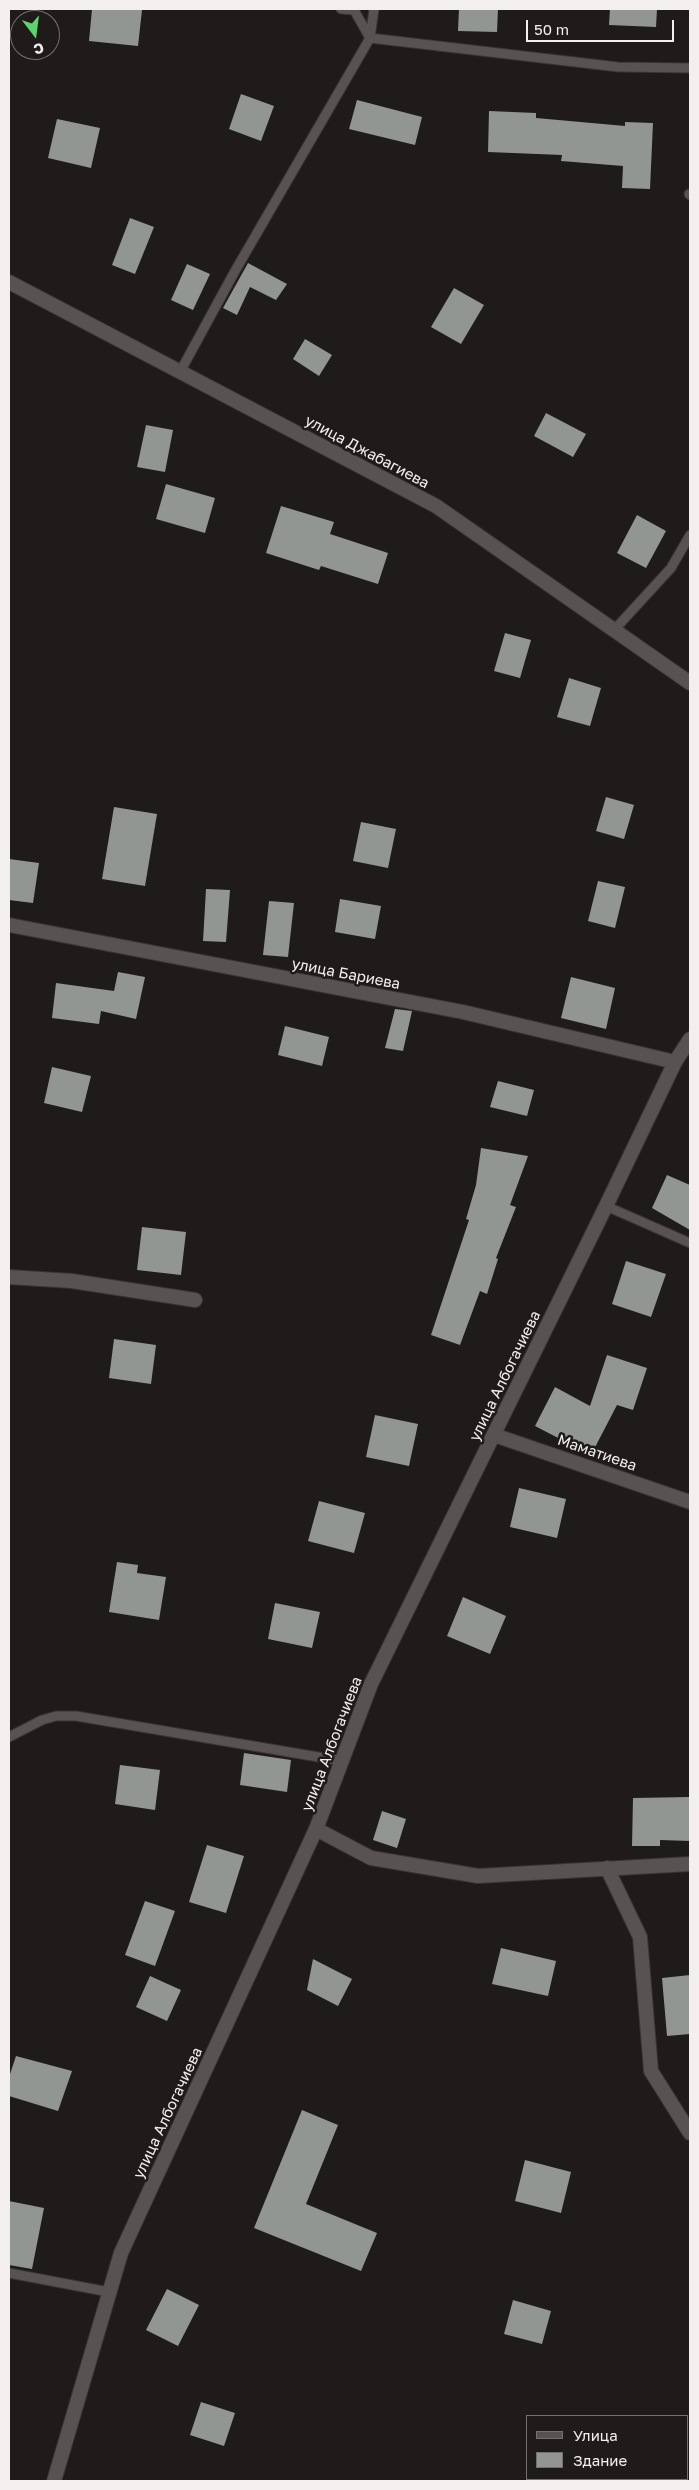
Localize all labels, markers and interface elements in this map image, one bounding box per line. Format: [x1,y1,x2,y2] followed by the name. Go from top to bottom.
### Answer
[10,10,60,60] north arrow
[529,10,676,42] scale bar
[534,20,569,38] text: 50 m
[32,40,46,59] text: С
[302,412,432,492] street label: улица Джабагиева
[290,955,402,993] street label: улица Бариева
[466,1308,544,1444] street label: улица Албогачиева
[555,1431,639,1475] street label: Маматиева
[298,1674,366,1814] street label: улица Албогачиева
[130,2044,206,2182] street label: улица Албогачиева
[526,2415,689,2480] legend
[573,2426,618,2444] text: Улица
[573,2451,627,2469] text: Здание

